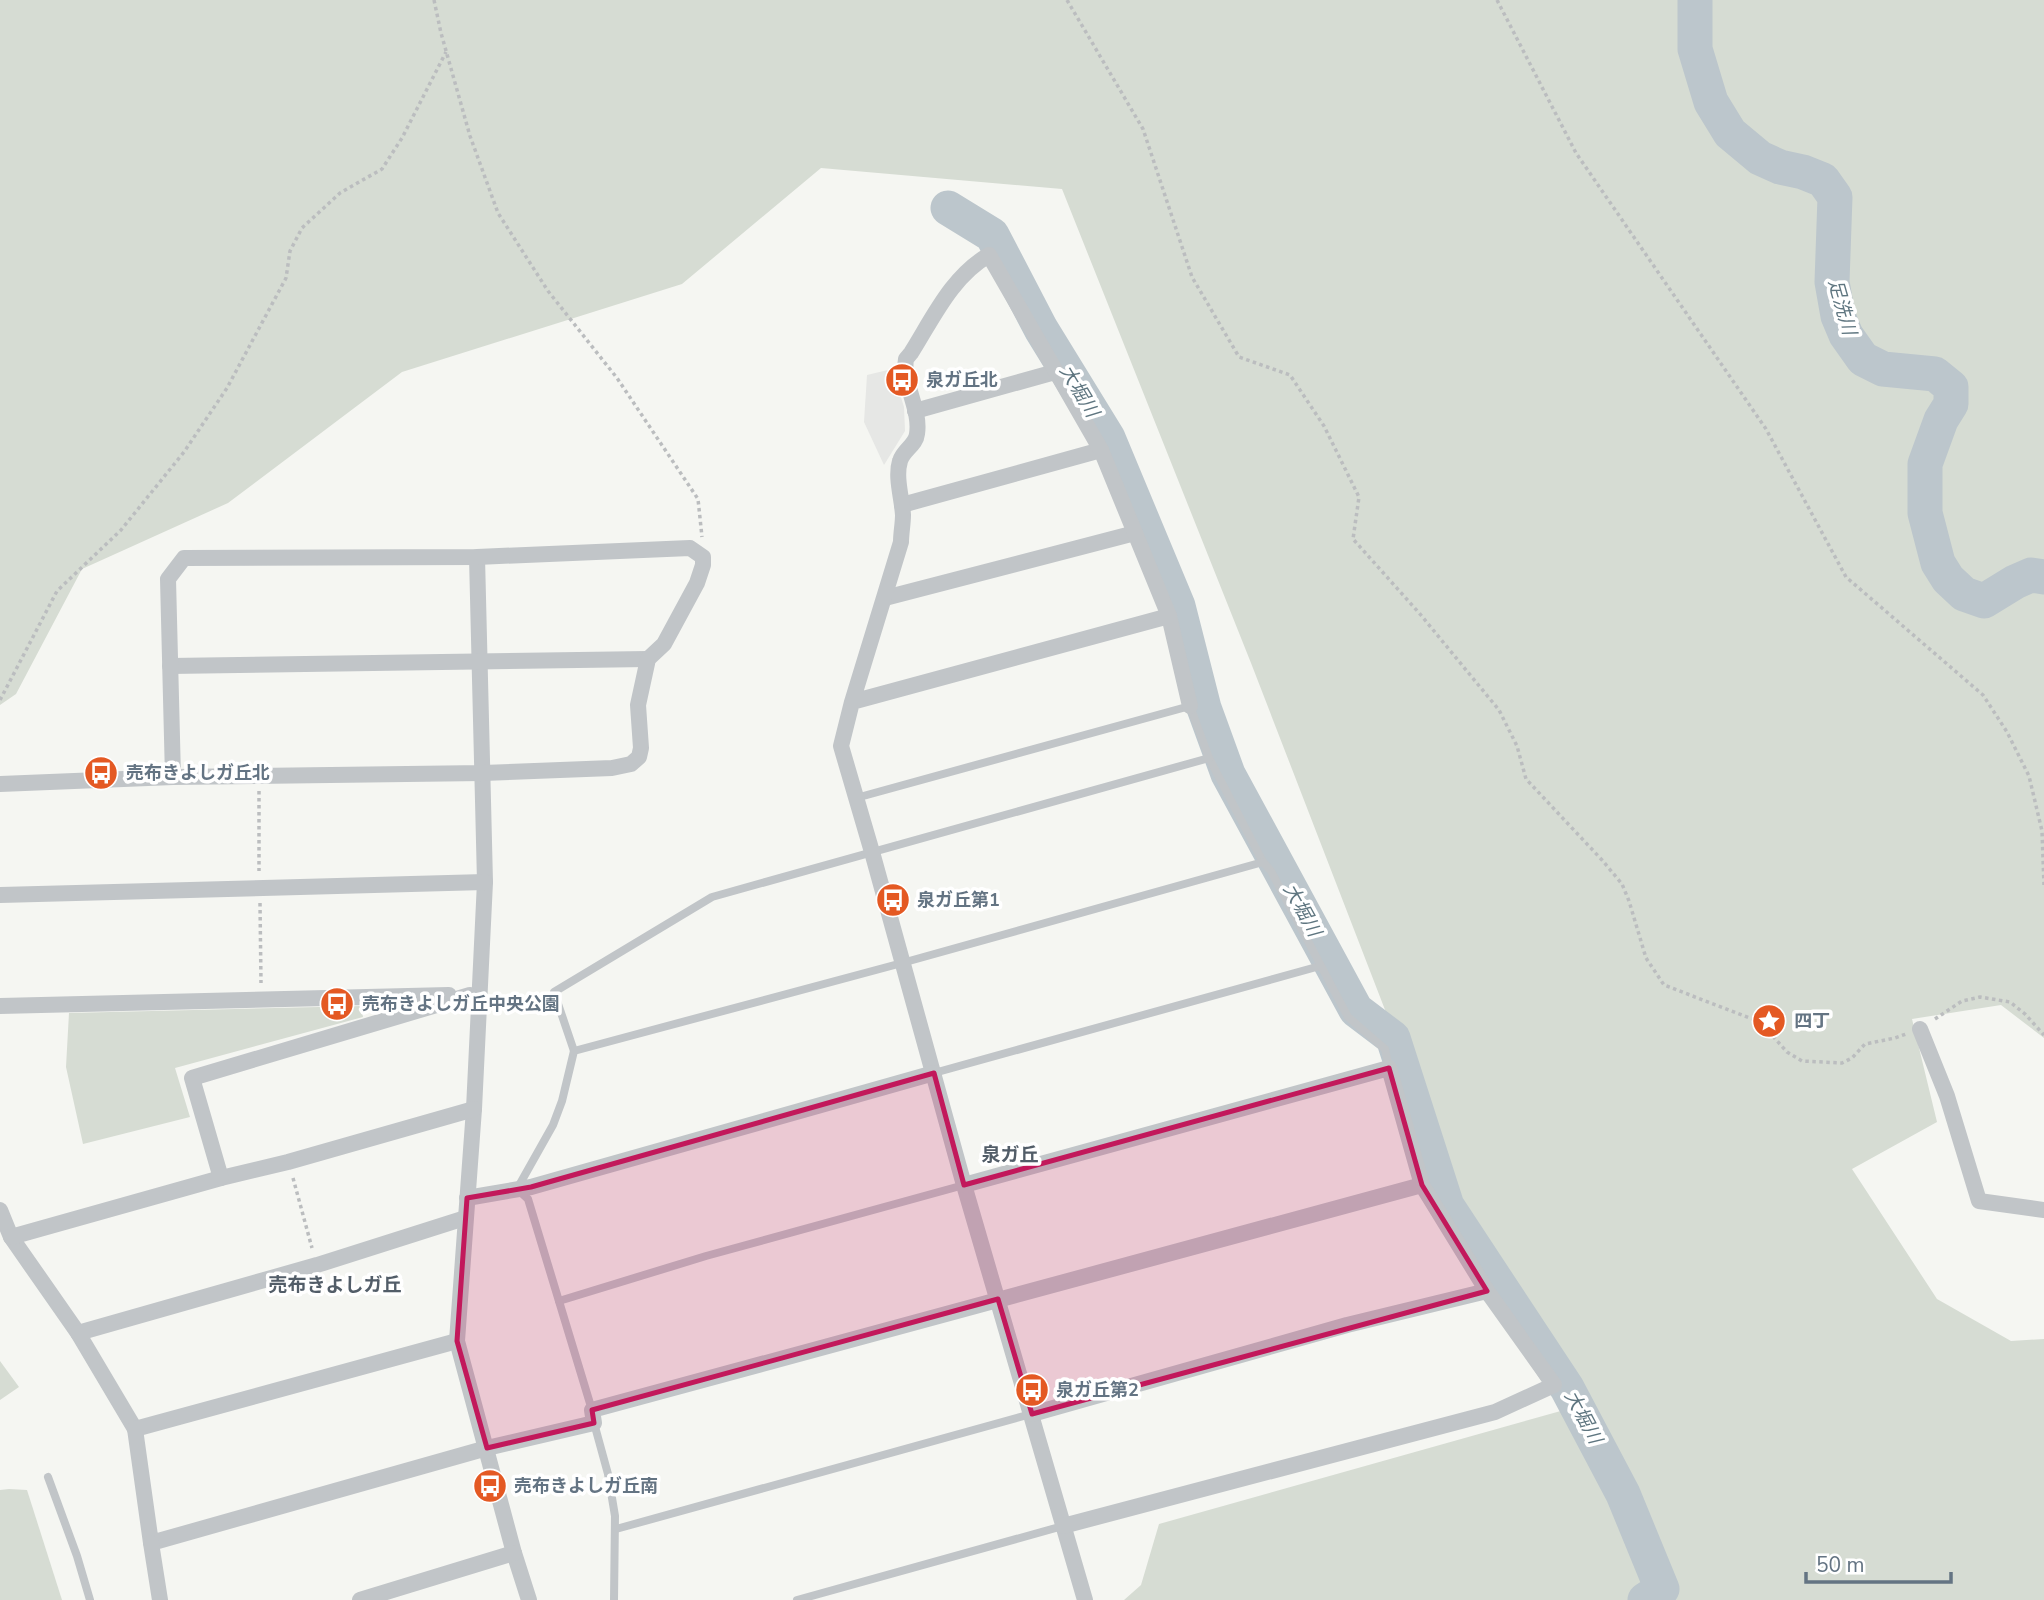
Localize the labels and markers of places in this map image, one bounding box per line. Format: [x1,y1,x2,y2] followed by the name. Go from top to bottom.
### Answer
[883,361,921,399] bus stop icon: 泉ガ丘北
[926,368,998,392] place label: 泉ガ丘北
[82,754,120,792] bus stop icon: 売布きよしガ丘北
[126,761,270,785] place label: 売布きよしガ丘北
[874,881,912,919] bus stop icon: 泉ガ丘第1
[917,888,1000,912] place label: 泉ガ丘第1
[318,985,356,1023] bus stop icon: 売布きよしガ丘中央公園
[362,992,560,1016] place label: 売布きよしガ丘中央公園
[1750,1002,1788,1040] place icon: 四丁
[1794,1009,1830,1033] place label: 四丁
[1013,1371,1051,1409] bus stop icon: 泉ガ丘第2
[1056,1378,1139,1402] place label: 泉ガ丘第2
[471,1467,509,1505] bus stop icon: 売布きよしガ丘南
[514,1474,658,1498] place label: 売布きよしガ丘南

